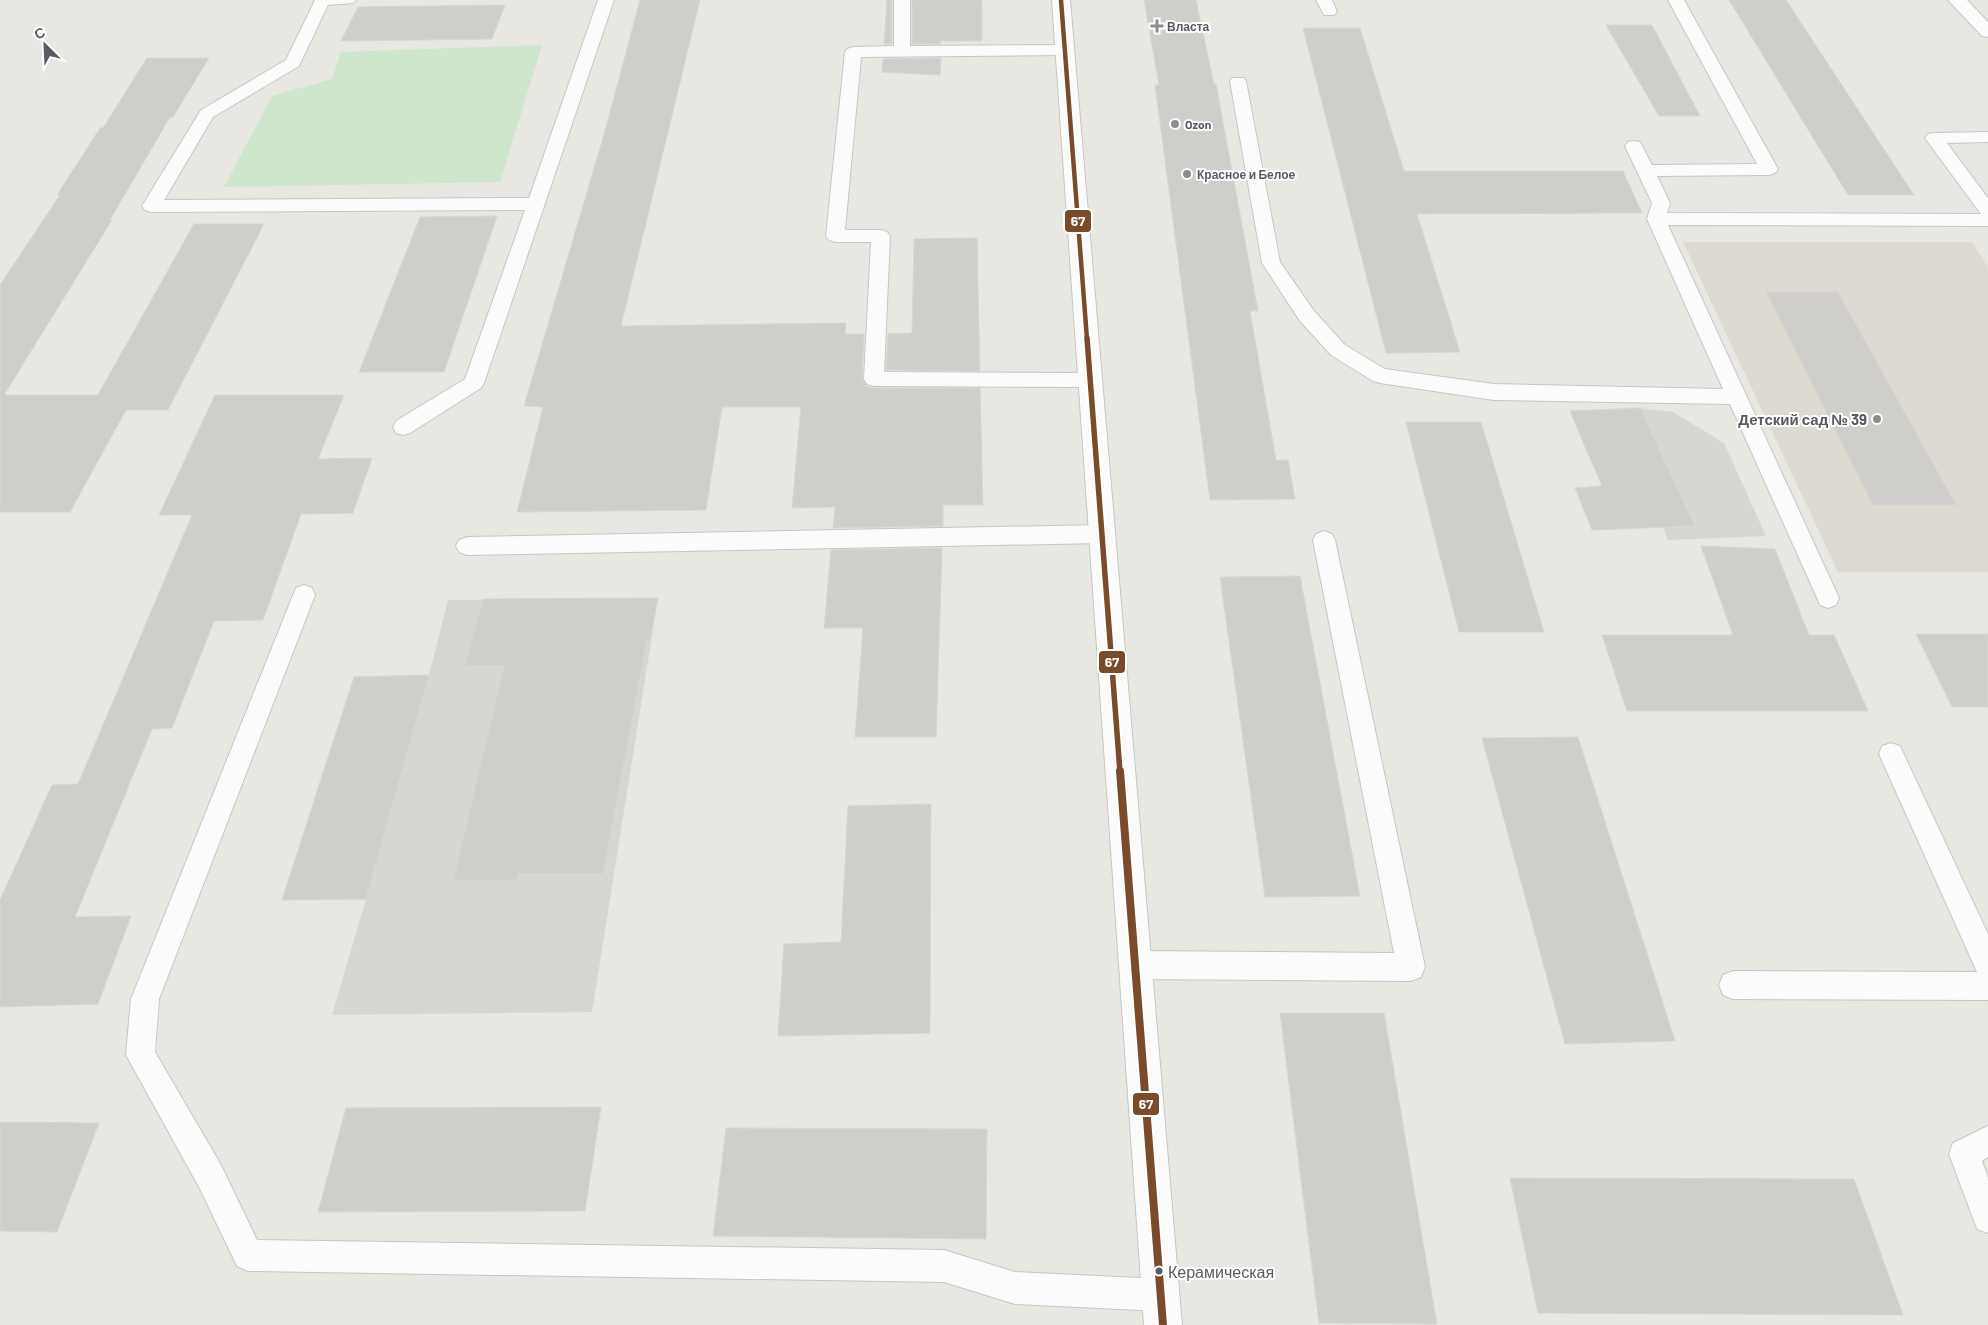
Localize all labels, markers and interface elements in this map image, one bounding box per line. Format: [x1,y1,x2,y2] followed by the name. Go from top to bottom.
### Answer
[1167,19,1210,33] place label: Власта
[20,20,70,70] north arrow
[1151,20,1163,32] marker: Власта
[31,23,48,42] text: С
[1185,117,1211,131] place label: Ozon
[1169,118,1181,130] marker: Ozon
[1197,167,1296,182] place label: Красное и Белое
[1181,168,1193,180] marker: Красное и Белое
[1064,209,1092,233] line badge: 67
[1071,212,1085,229] text: 67
[1738,410,1867,428] place label: Детский сад № 39
[1871,413,1883,425] marker: Детский сад № 39
[1098,650,1126,674] line badge: 67
[1105,653,1119,670] text: 67
[1132,1092,1160,1116] line badge: 67
[1139,1095,1153,1112] text: 67
[1168,1262,1274,1281] place label: Керамическая
[1154,1266,1164,1276] marker: Керамическая

